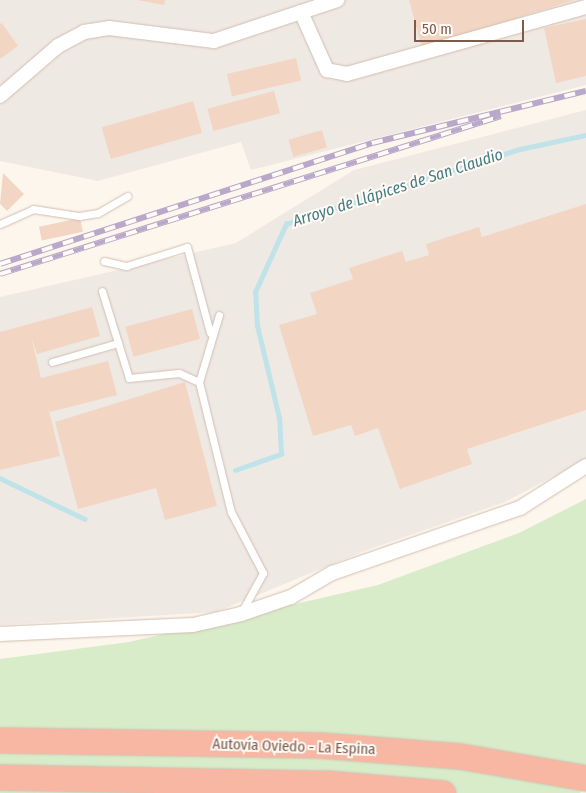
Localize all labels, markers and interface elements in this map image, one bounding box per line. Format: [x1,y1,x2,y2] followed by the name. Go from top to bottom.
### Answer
[416,10,526,42] scale bar
[422,20,452,38] text: 50 m
[290,145,506,231] water label: Arroyo de Llápices de San Claudio
[212,735,376,759] street label: Autovía Oviedo - La Espina

